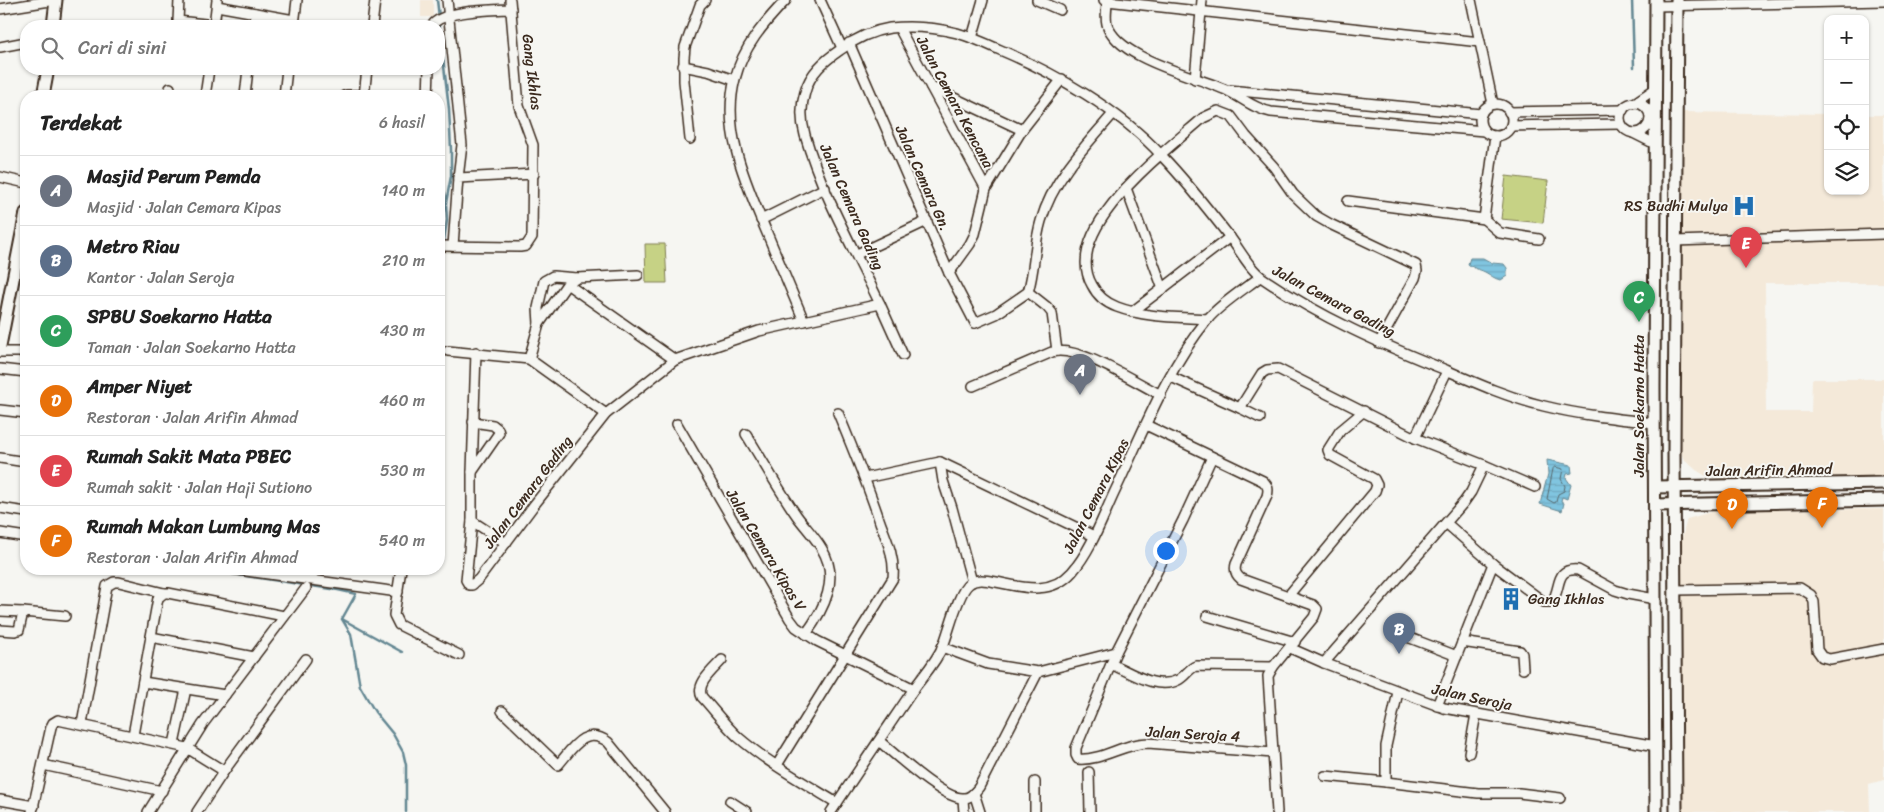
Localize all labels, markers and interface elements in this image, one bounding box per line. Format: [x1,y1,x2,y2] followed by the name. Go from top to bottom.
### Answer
[1824,15,1869,195] map controls
[1824,15,1869,60] button: +
[20,20,445,75] search box
[909,30,1001,173] street label: Jalan Cemara Kencana
[78,31,166,64] text: Cari di sini
[514,33,550,112] street label: Gang Ikhlas
[38,34,66,62] icon: search
[1824,60,1869,105] button: −
[40,104,122,142] text: Terdekat
[1824,105,1869,150] button: locate
[379,108,425,137] text: 6 hasil
[888,120,958,235] street label: Jalan Cemara Gn.
[812,139,892,275] street label: Jalan Cemara Gading
[1824,150,1869,195] button: layers
[87,160,260,193] text: Masjid Perum Pemda
[51,176,61,205] text: A
[382,176,425,205] text: 140 m
[87,193,281,222] text: Masjid · Jalan Cemara Kipas
[1624,193,1728,219] place label: RS Budhi Mulya
[1731,193,1757,219] hospital icon: RS Budhi Mulya
[1730,227,1762,268] pin: E
[87,230,179,263] text: Metro Riau
[51,246,61,275] text: B
[382,246,425,275] text: 210 m
[1267,257,1401,345] street label: Jalan Cemara Gading
[87,263,234,292] text: Kantor · Jalan Seroja
[1623,281,1655,322] pin: C
[87,300,272,333] text: SPBU Soekarno Hatta
[51,316,61,345] text: C
[380,316,425,345] text: 430 m
[87,333,296,362] text: Taman · Jalan Soekarno Hatta
[1626,335,1652,478] street label: Jalan Soekarno Hatta
[1064,354,1096,395] pin: A
[87,370,192,403] text: Amper Niyet
[51,386,61,415] text: D
[379,386,425,415] text: 460 m
[87,403,298,432] text: Restoran · Jalan Arifin Ahmad
[476,429,580,555] street label: Jalan Cemara Gading
[1055,433,1137,559] street label: Jalan Cemara Kipas
[87,440,291,473] text: Rumah Sakit Mata PBEC
[52,456,60,485] text: E
[380,456,425,485] text: 530 m
[1705,456,1833,484] street label: Jalan Arifin Ahmad
[87,473,312,502] text: Rumah sakit · Jalan Haji Sutiono
[718,483,814,617] street label: Jalan Cemara Kipas V
[1806,487,1838,528] pin: F
[1716,488,1748,529] pin: D
[87,510,320,543] text: Rumah Makan Lumbung Mas
[52,526,60,555] text: F
[379,526,425,555] text: 540 m
[1153,538,1179,564] your location
[87,543,298,572] text: Restoran · Jalan Arifin Ahmad
[1498,586,1524,612] building icon: Gang Ikhlas
[1528,586,1605,612] place label: Gang Ikhlas
[1383,613,1415,654] pin: B
[1429,676,1515,718] street label: Jalan Seroja
[1144,718,1241,749] street label: Jalan Seroja 4

